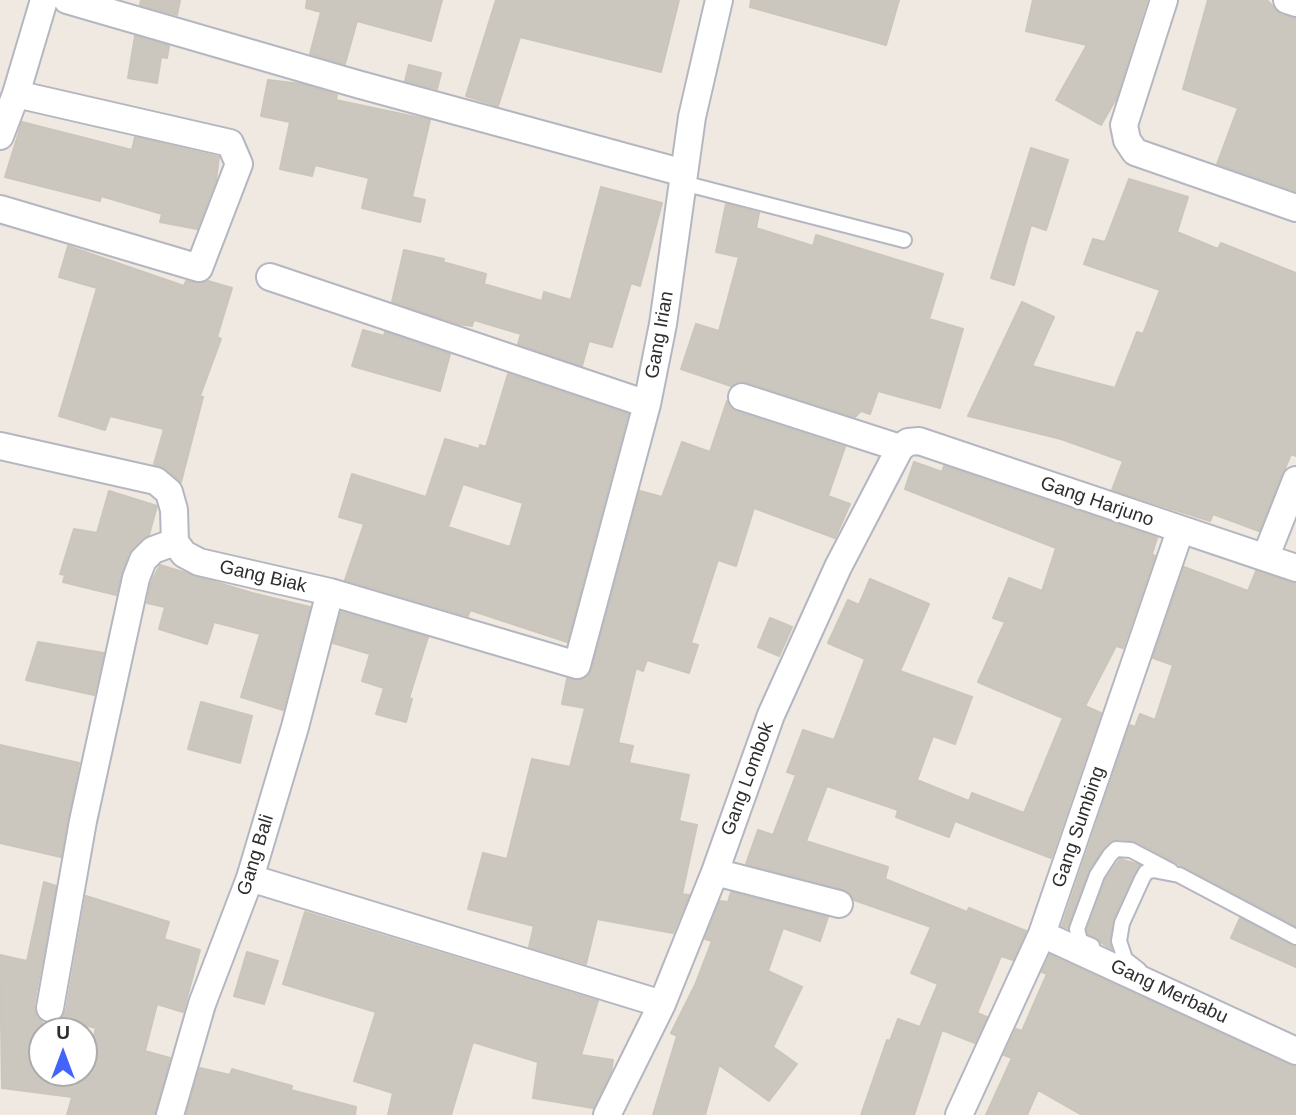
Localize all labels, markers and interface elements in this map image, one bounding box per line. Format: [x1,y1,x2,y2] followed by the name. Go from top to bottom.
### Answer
[641,289,679,381] street label: Gang Irian
[1037,472,1157,532] street label: Gang Harjuno
[217,556,309,598] street label: Gang Biak
[717,719,779,839] street label: Gang Lombok
[1048,763,1110,891] street label: Gang Sumbing
[233,812,279,898] street label: Gang Bali
[1107,955,1231,1029] street label: Gang Merbabu
[28,1017,98,1087] north arrow
[56,1022,70,1043] text: U

